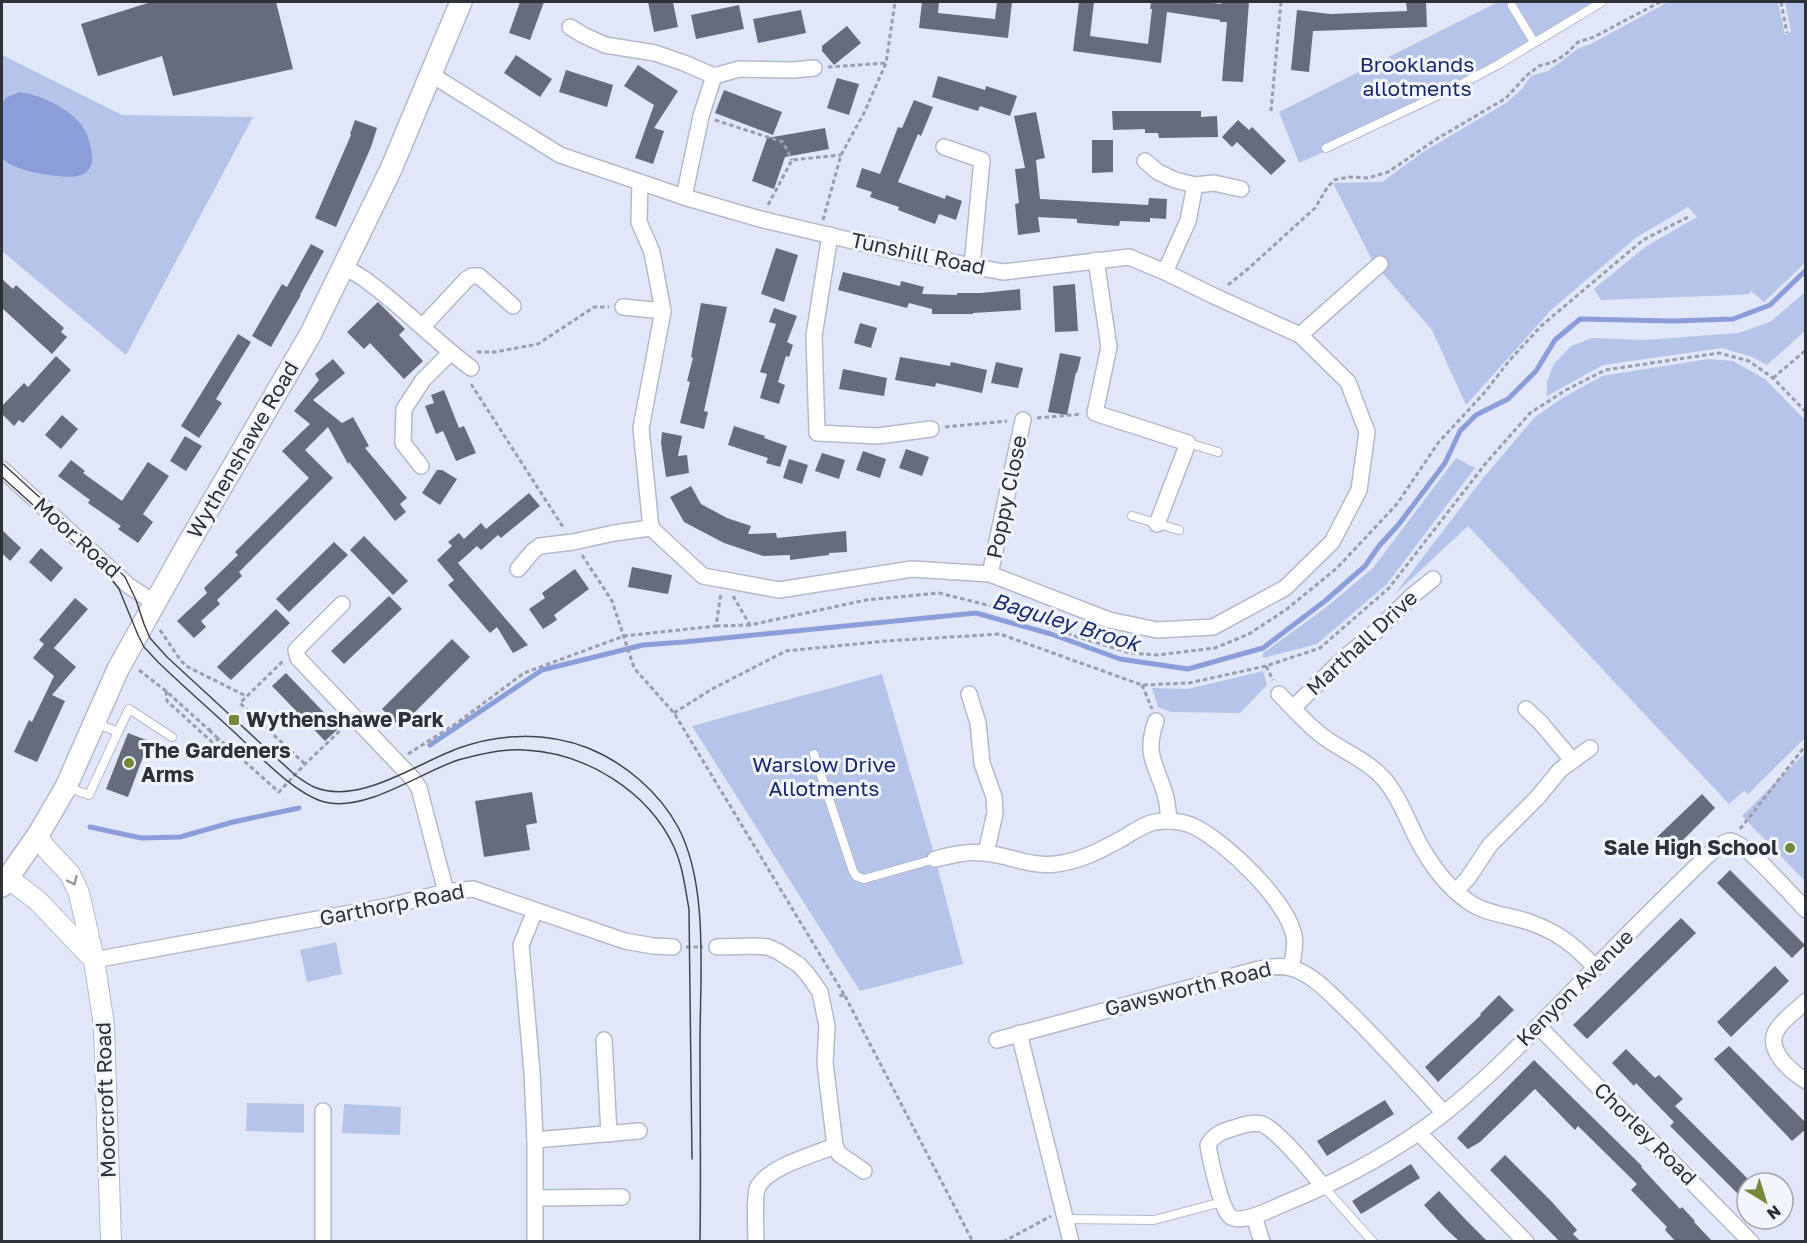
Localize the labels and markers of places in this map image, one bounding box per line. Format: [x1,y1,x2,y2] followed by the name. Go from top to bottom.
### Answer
[246,706,444,732] place label: Wythenshawe Park
[227,713,241,727] marker: Wythenshawe Park
[141,737,291,787] place label: The Gardeners Arms
[122,756,136,770] marker: The Gardeners Arms
[1604,834,1778,860] place label: Sale High School
[1783,841,1797,855] marker: Sale High School

